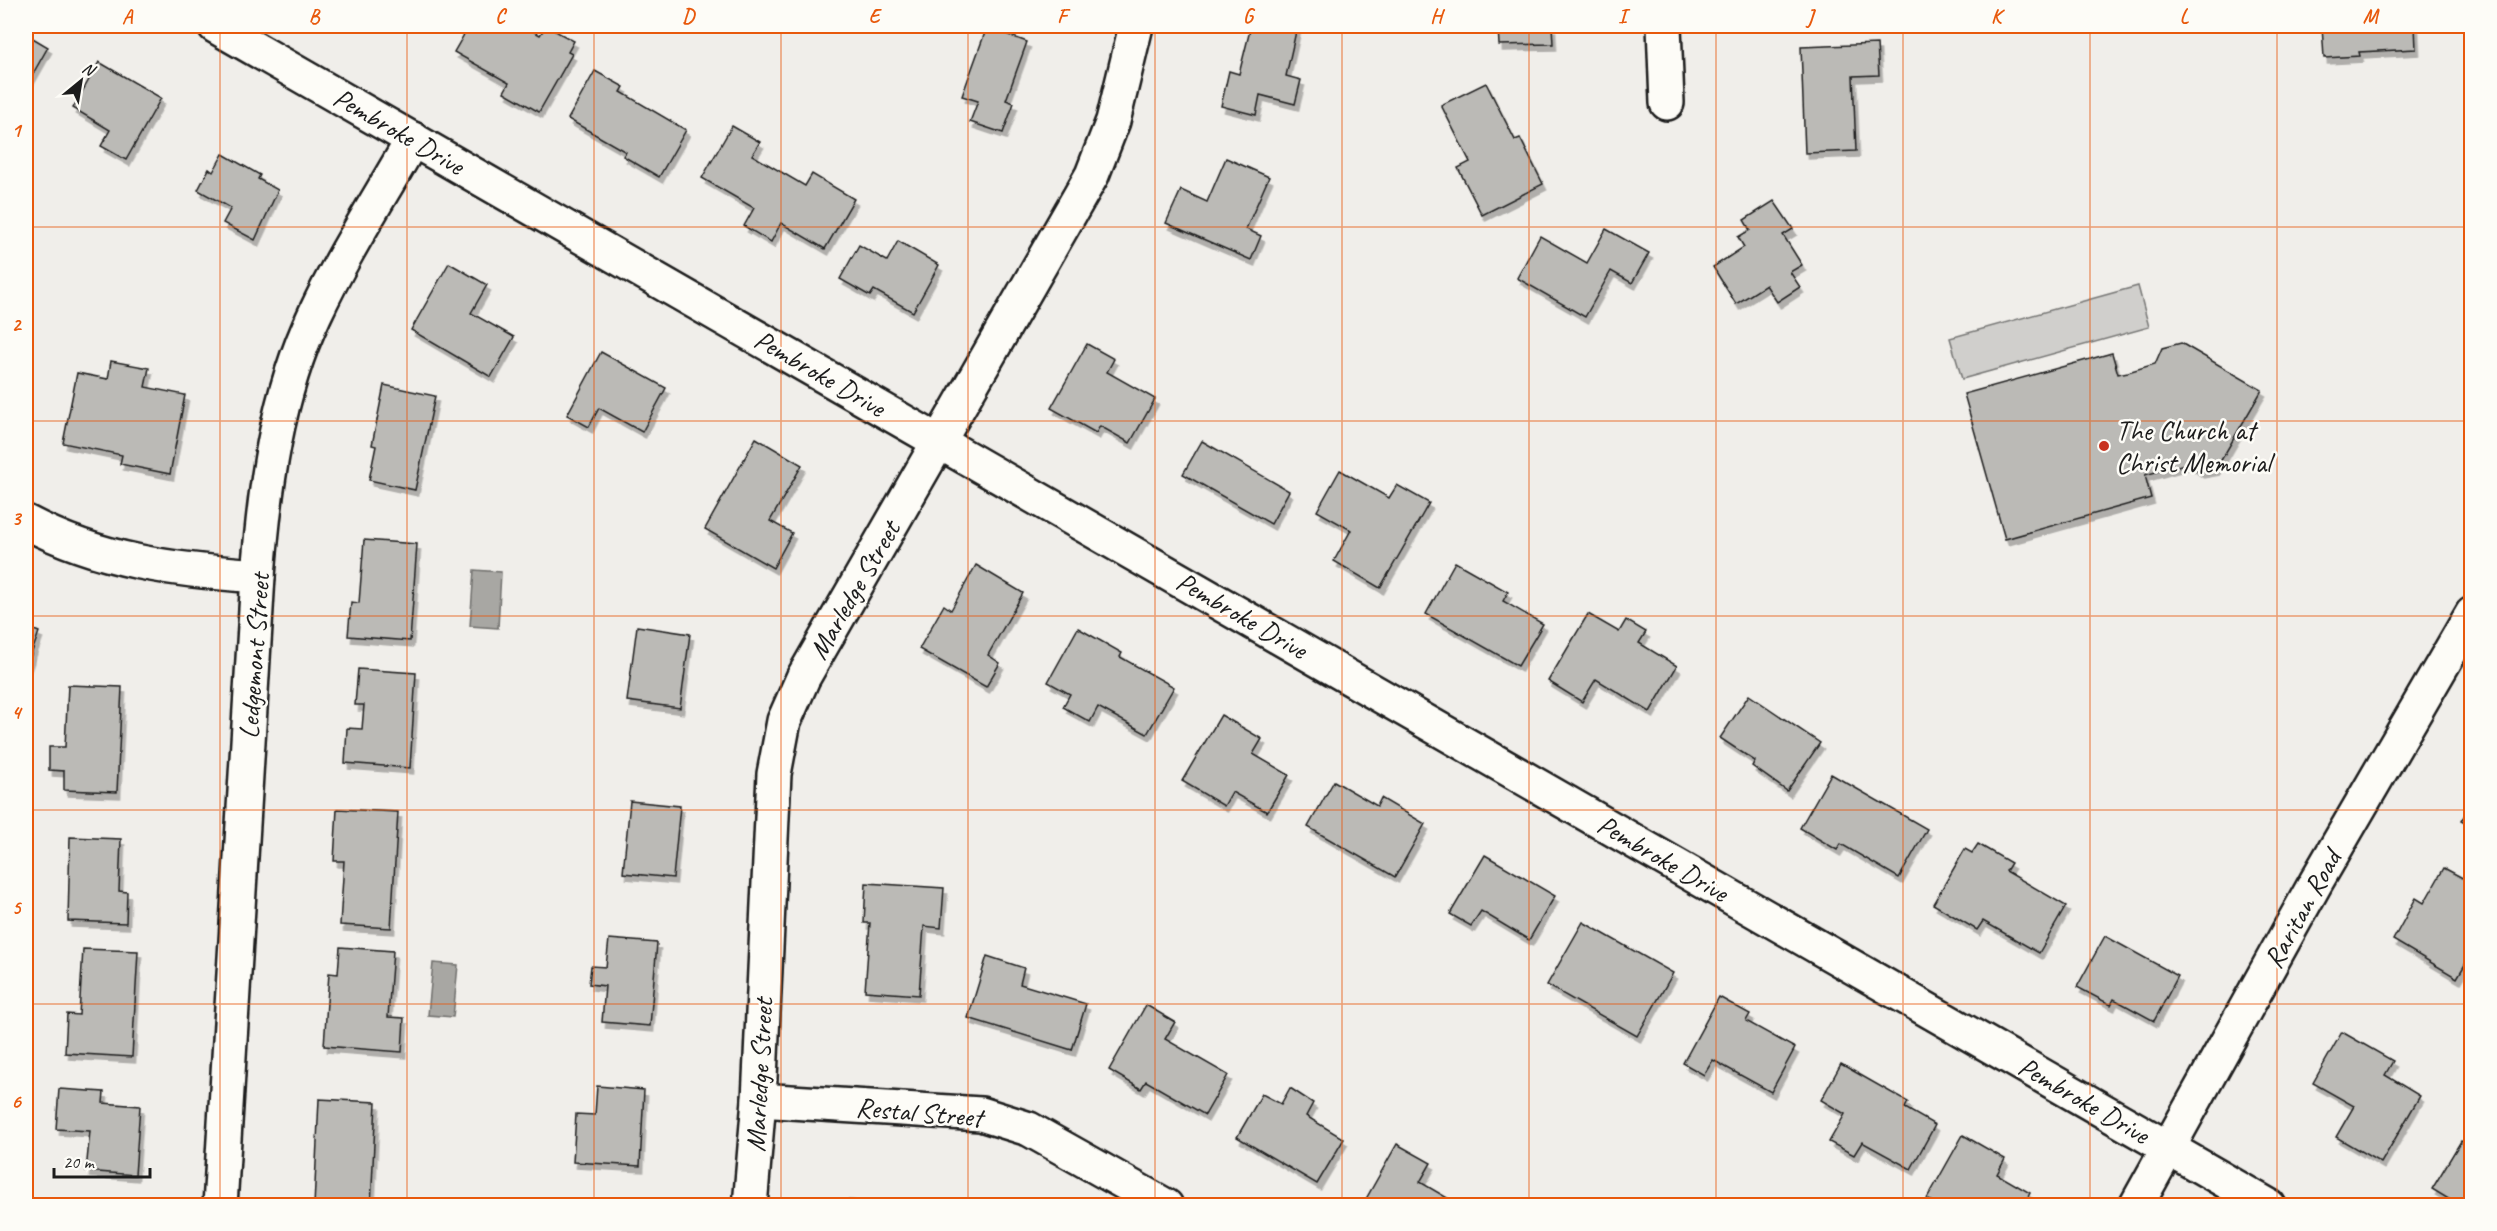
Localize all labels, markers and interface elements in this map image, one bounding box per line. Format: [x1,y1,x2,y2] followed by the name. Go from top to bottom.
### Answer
[122,4,134,29] text: A
[309,4,321,29] text: B
[495,4,507,29] text: C
[682,4,696,29] text: D
[869,4,883,29] text: E
[1057,4,1071,29] text: F
[1243,4,1256,29] text: G
[1430,4,1445,29] text: H
[1618,4,1631,29] text: I
[1805,4,1817,29] text: J
[1991,4,2005,29] text: K
[2180,4,2190,29] text: L
[2363,4,2380,29] text: M
[51,51,111,111] north arrow
[79,58,100,82] text: N
[327,80,472,183] street label: Pembroke Drive
[12,118,23,143] text: 1
[12,312,23,337] text: 2
[748,322,893,425] street label: Pembroke Drive
[2116,413,2276,480] place label: The Church at Christ Memorial
[2097,439,2111,453] marker: The Church at Christ Memorial
[12,506,23,531] text: 3
[800,512,909,665] street label: Marledge Street
[1170,564,1315,667] street label: Pembroke Drive
[231,569,277,740] street label: Ledgemont Street
[12,700,24,725] text: 4
[1591,807,1736,910] street label: Pembroke Drive
[2255,840,2351,974] street label: Raritan Road
[12,895,23,920] text: 5
[738,995,781,1153] street label: Marledge Street
[2012,1049,2157,1152] street label: Pembroke Drive
[11,1089,22,1114] text: 6
[855,1089,987,1135] street label: Restal Street
[54,1141,150,1179] scale bar
[63,1151,96,1173] text: 20 m

